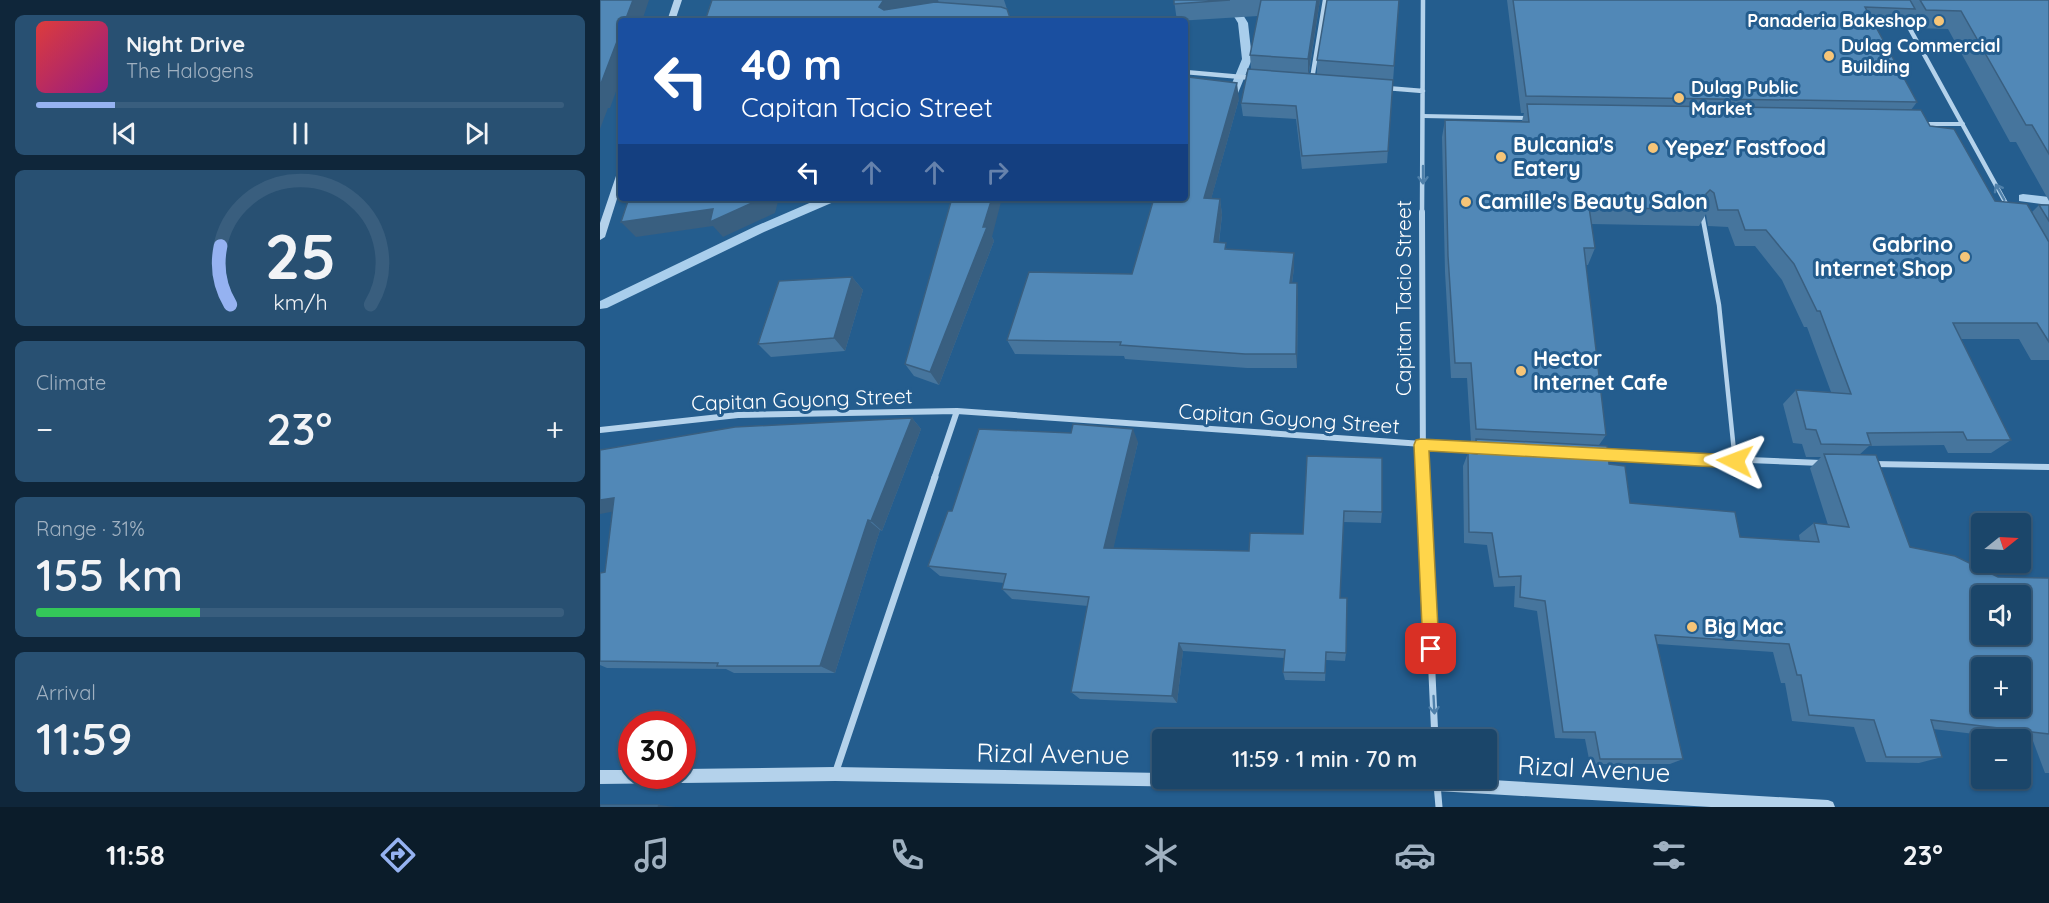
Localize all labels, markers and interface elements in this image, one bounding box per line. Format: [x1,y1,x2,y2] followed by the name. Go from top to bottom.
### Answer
[1747,9,1927,32] place label: Panaderia Bakeshop
[1932,14,1946,28] marker: Panaderia Bakeshop
[126,30,245,58] text: Night Drive
[1841,34,2001,78] place label: Dulag Commercial Building
[741,38,842,91] text: 40 m
[642,42,720,120] icon: left
[1822,49,1836,63] marker: Dulag Commercial Building
[126,58,254,83] text: The Halogens
[1691,76,1798,120] place label: Dulag Public Market
[741,90,993,124] text: Capitan Tacio Street
[1672,91,1686,105] marker: Dulag Public Market
[108,117,141,150] icon: previous
[284,117,317,150] icon: pause
[460,117,493,150] icon: next
[1513,131,1614,181] place label: Bulcania's Eatery
[1665,134,1826,160] place label: Yepez' Fastfood
[1646,141,1660,155] marker: Yepez' Fastfood
[1494,150,1508,164] marker: Bulcania's Eatery
[792,156,825,189] icon: left
[855,156,888,189] icon: ahead
[918,156,951,189] icon: ahead
[981,156,1014,189] icon: right
[1417,164,1429,184] one-way arrow
[1994,184,2006,201] one-way arrow
[1478,188,1708,214] place label: Camille's Beauty Salon
[1459,195,1473,209] marker: Camille's Beauty Salon
[1390,200,1416,396] street label: Capitan Tacio Street
[264,217,336,295] text: 25
[1814,231,1953,281] place label: Gabrino Internet Shop
[1958,250,1972,264] marker: Gabrino Internet Shop
[273,290,327,316] text: km/h
[1533,345,1668,395] place label: Hector Internet Cafe
[1514,364,1528,378] marker: Hector Internet Cafe
[36,370,106,395] text: Climate
[691,382,913,416] street label: Capitan Goyong Street
[1178,397,1400,439] street label: Capitan Goyong Street
[266,400,332,456] text: 23°
[36,408,53,449] text: −
[545,408,564,449] text: +
[1703,429,1767,493] position arrow
[1971,513,2031,573] north arrow
[1971,513,2031,789] map controls
[36,516,145,541] text: Range · 31%
[36,546,183,602] text: 155 km
[1971,585,2031,645] button: sound
[1704,613,1783,639] place label: Big Mac
[1685,620,1699,634] marker: Big Mac
[1405,623,1456,674] pin
[1414,632,1447,665] icon: arrive
[1971,657,2031,717] button: +
[36,680,96,705] text: Arrival
[1428,695,1439,715] one-way arrow
[36,710,132,766] text: 11:59
[618,711,696,789] speed limit sign: 30
[1971,729,2031,789] button: −
[976,736,1130,771] street label: Rizal Avenue
[1232,745,1417,773] text: 11:59 · 1 min · 70 m
[1517,748,1671,789] street label: Rizal Avenue
[377,834,419,876] icon: directions
[631,834,673,876] icon: music
[886,834,928,876] icon: phone
[1140,834,1182,876] icon: climate
[1394,834,1436,876] icon: car
[1648,834,1690,876] icon: filters
[106,838,165,872] text: 11:58
[1902,838,1943,872] text: 23°

